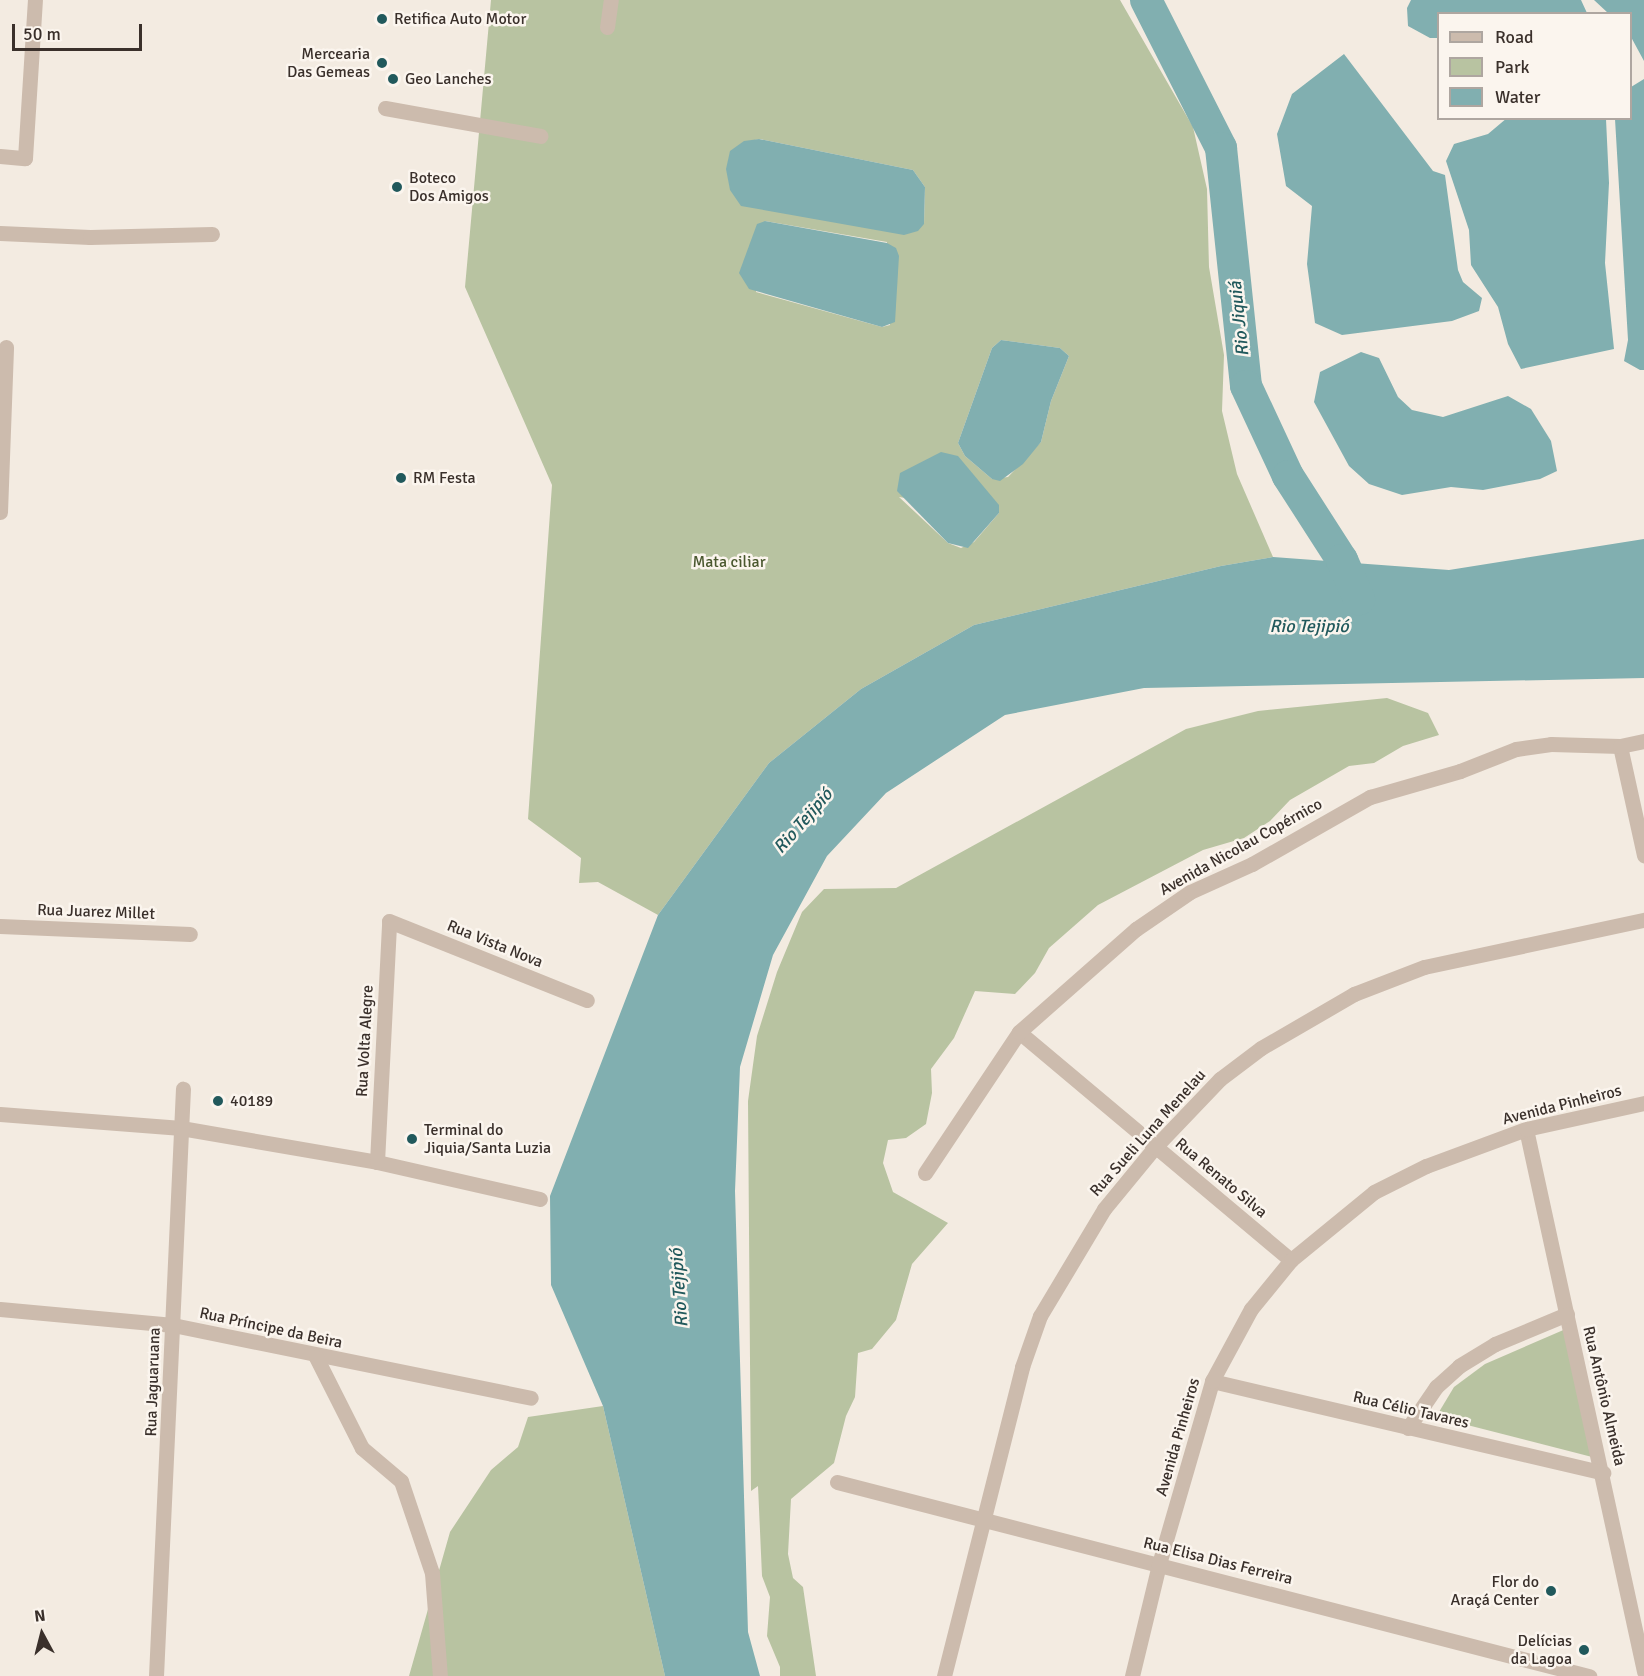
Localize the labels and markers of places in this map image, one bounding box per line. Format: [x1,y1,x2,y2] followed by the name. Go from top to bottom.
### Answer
[394,9,526,29] place label: Retifica Auto Motor
[375,12,389,26] marker: Retifica Auto Motor
[287,44,370,82] place label: Mercearia Das Gemeas
[375,56,389,70] marker: Mercearia Das Gemeas
[405,69,491,89] place label: Geo Lanches
[386,72,400,86] marker: Geo Lanches
[409,168,489,206] place label: Boteco Dos Amigos
[390,180,404,194] marker: Boteco Dos Amigos
[413,468,476,488] place label: RM Festa
[394,471,408,485] marker: RM Festa
[230,1091,273,1111] place label: 40189
[211,1094,225,1108] marker: 40189
[424,1120,551,1158] place label: Terminal do Jiquia/Santa Luzia
[405,1132,419,1146] marker: Terminal do Jiquia/Santa Luzia
[1451,1572,1539,1610] place label: Flor do Araçá Center
[1544,1584,1558,1598] marker: Flor do Araçá Center
[1511,1631,1572,1669] place label: Delícias da Lagoa
[1577,1643,1591,1657] marker: Delícias da Lagoa

